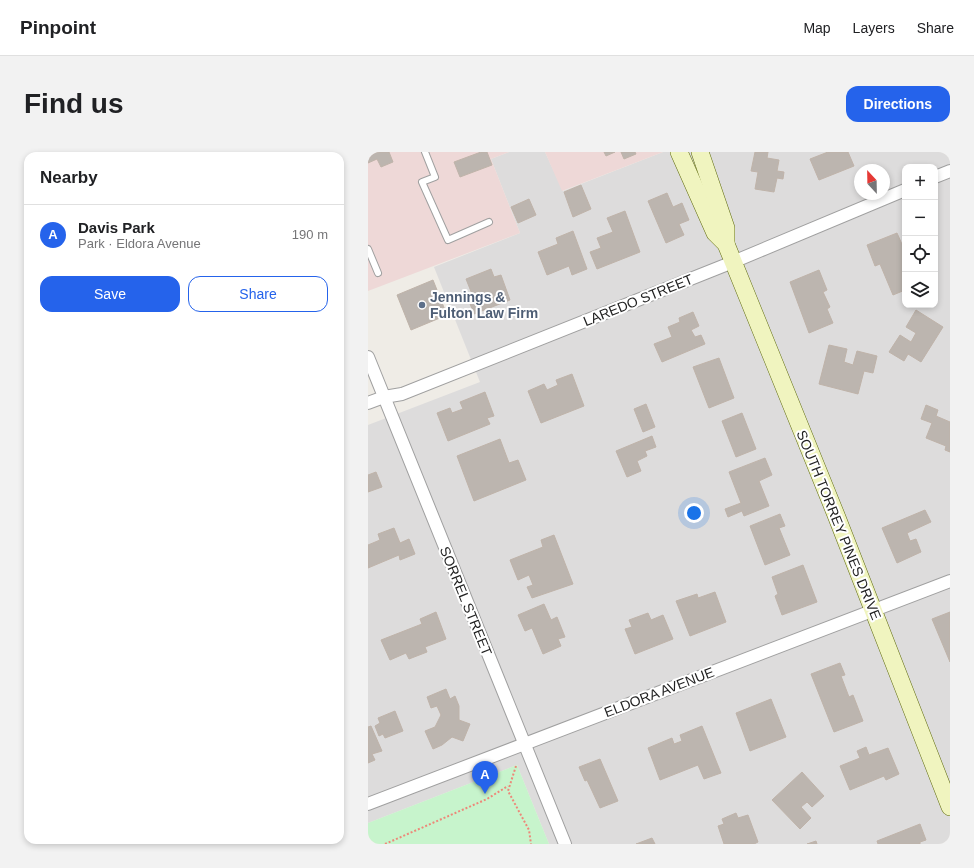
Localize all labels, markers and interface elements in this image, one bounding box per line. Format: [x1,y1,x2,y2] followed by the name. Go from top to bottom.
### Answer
[20,17,96,38] text: Pinpoint
[803,20,831,36] text: Map
[853,20,895,36] text: Layers
[917,20,954,36] text: Share
[846,86,950,122] button: Directions
[24,88,124,119] text: Find us
[854,164,890,200] north arrow
[902,164,938,308] map controls
[902,164,938,200] button: +
[40,168,98,187] text: Nearby
[902,200,938,236] button: −
[78,219,155,236] text: Davis Park
[48,227,58,242] text: A
[292,227,328,242] text: 190 m
[78,236,201,251] text: Park · Eldora Avenue
[902,236,938,272] button: locate
[581,271,696,329] street label: LAREDO STREET
[902,272,938,308] button: layers
[40,276,180,312] button: Save
[188,276,328,312] button: Share
[430,289,538,321] place label: Jennings & Fulton Law Firm
[417,300,427,310] marker: Jennings & Fulton Law Firm
[794,428,884,622] street label: SOUTH TORREY PINES DRIVE
[684,503,704,523] your location
[437,544,495,658] street label: SORREL STREET
[602,664,716,720] street label: ELDORA AVENUE
[472,761,498,794] pin: A

